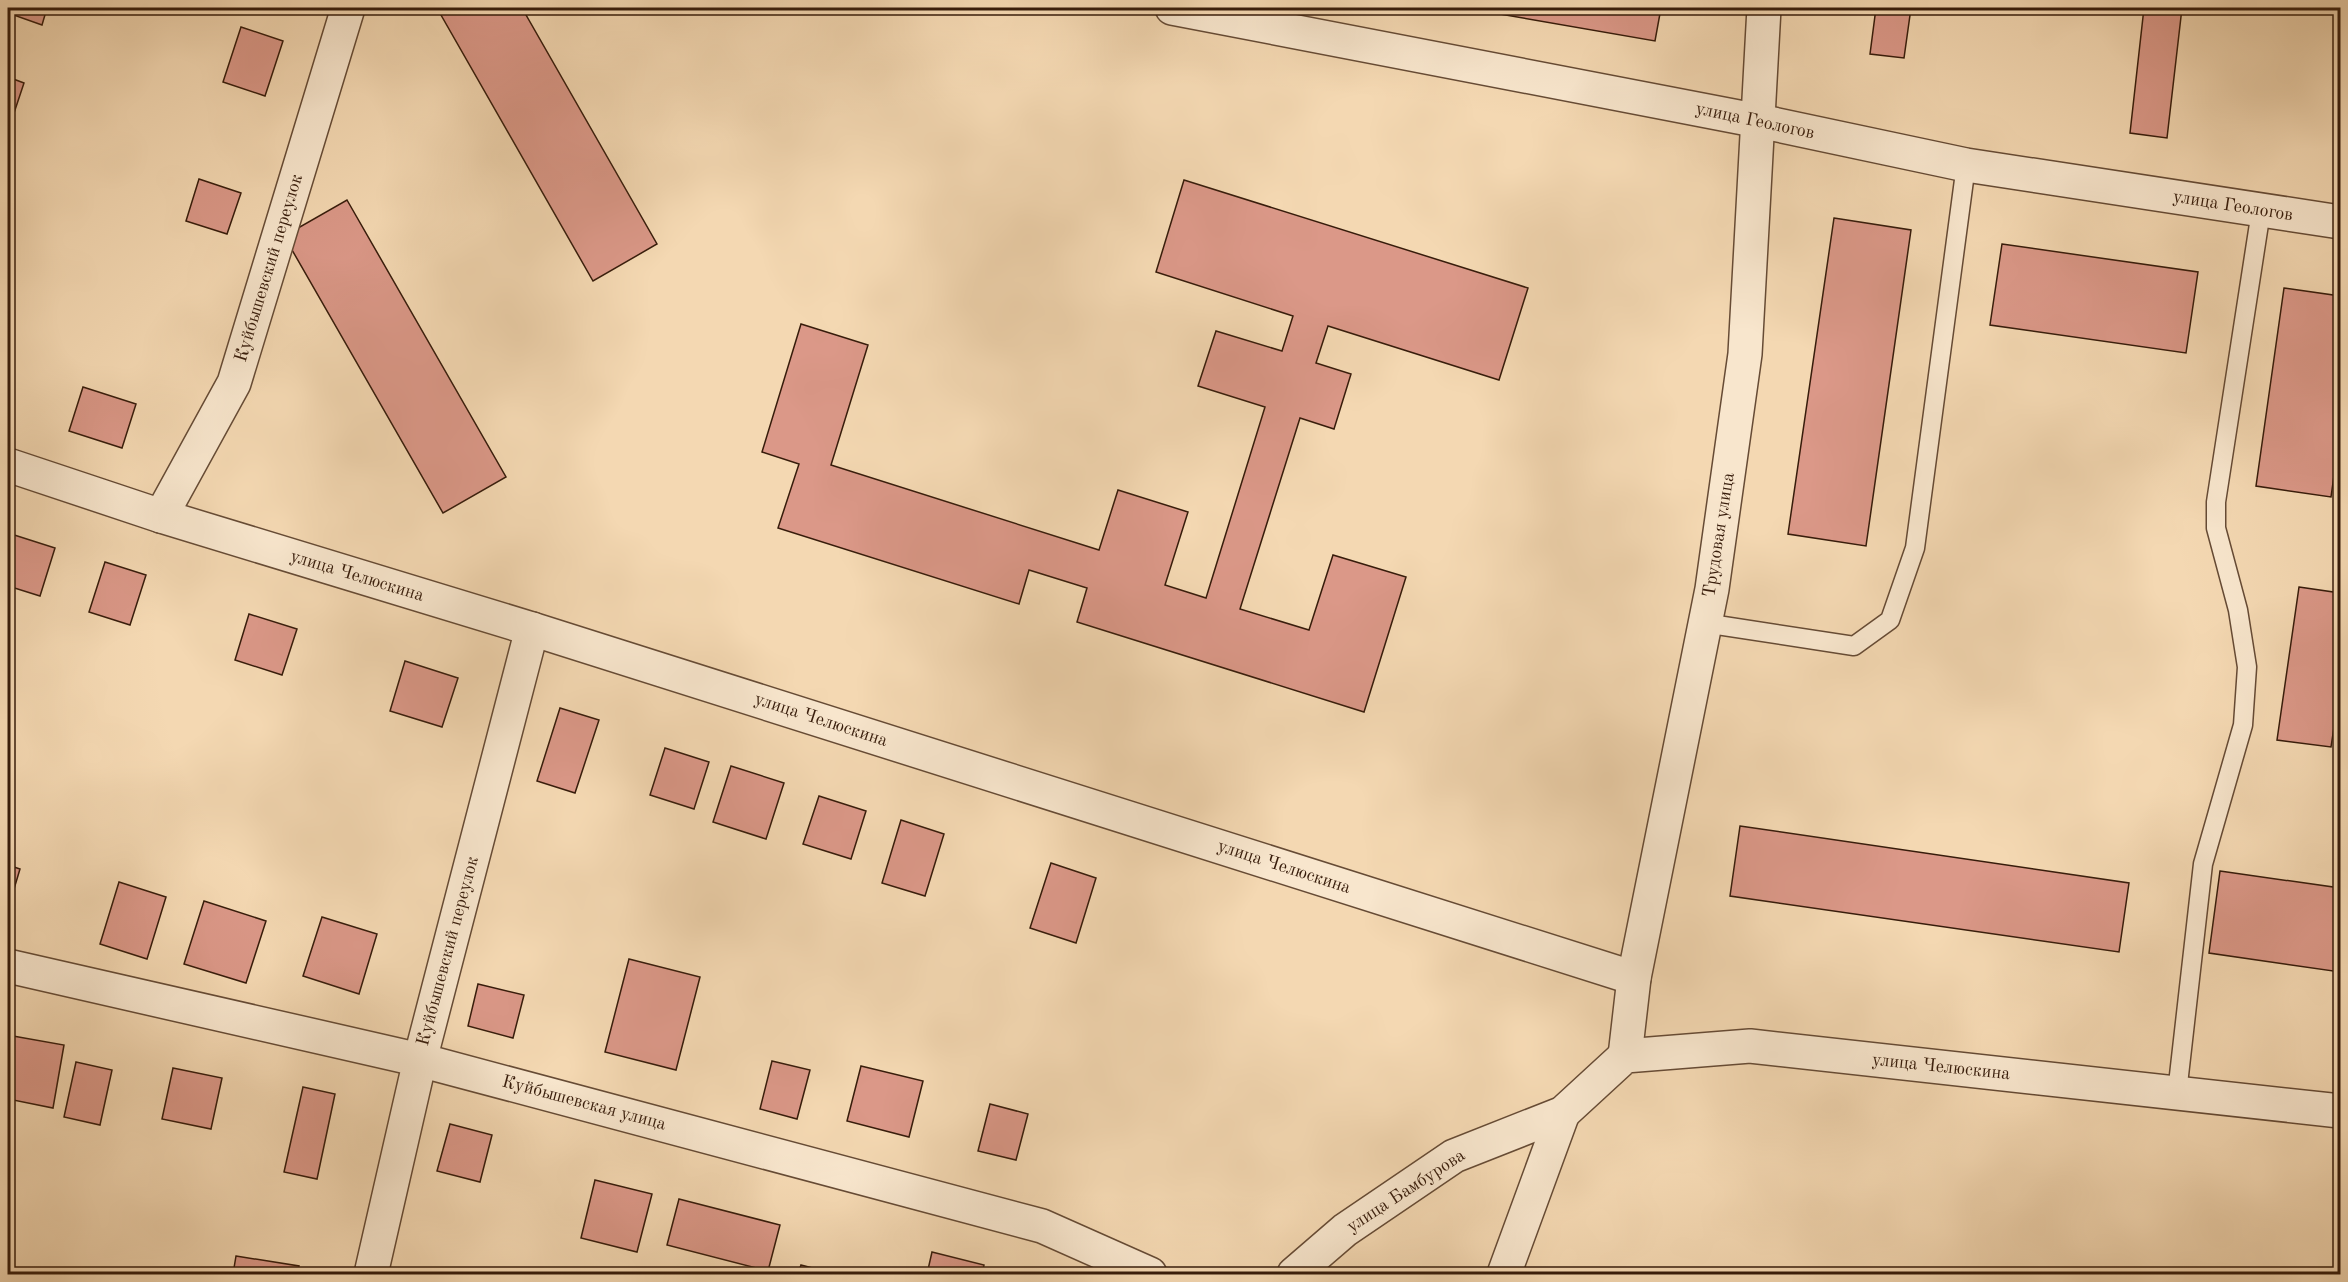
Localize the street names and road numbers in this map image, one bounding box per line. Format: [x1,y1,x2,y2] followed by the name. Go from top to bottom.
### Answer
[1694,100,1816,142] street label: улица Геологов
[232,172,306,364] street label: Куйбышевский переулок
[2172,188,2294,224] street label: улица Геологов
[1700,471,1738,599] street label: Трудовая улица
[288,547,426,605] street label: улица Челюскина
[752,690,890,750] street label: улица Челюскина
[1215,837,1353,897] street label: улица Челюскина
[414,854,482,1048] street label: Куйбышевский переулок
[1871,1051,2011,1083] street label: улица Челюскина
[500,1072,668,1134] street label: Куйбышевская улица
[1344,1146,1469,1236] street label: улица Бамбурова

